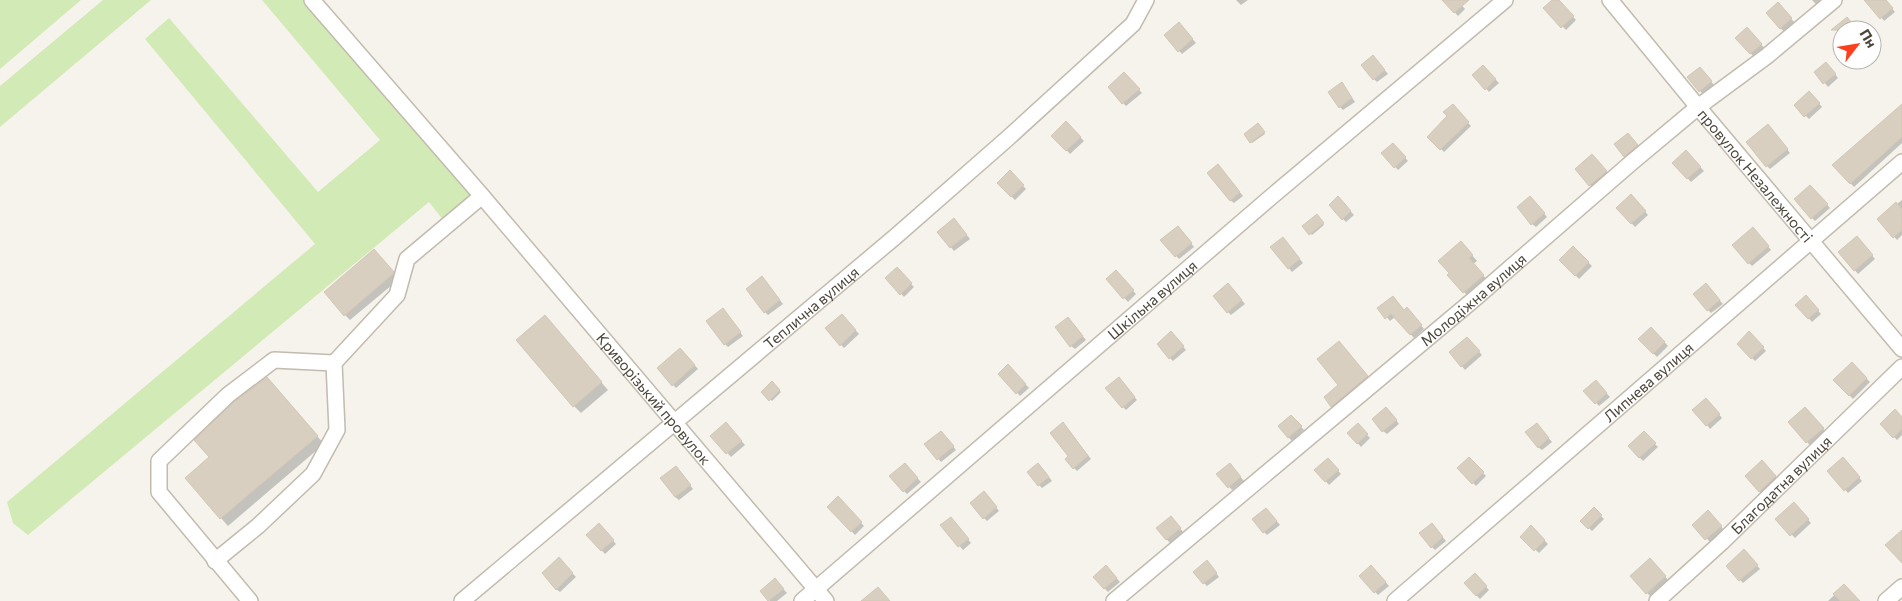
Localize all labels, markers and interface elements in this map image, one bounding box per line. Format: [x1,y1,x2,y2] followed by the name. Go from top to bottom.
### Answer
[1832,20,1882,70] north arrow
[1857,26,1881,50] text: Пн
[1694,105,1817,246] street label: провулок Незалежності
[1416,249,1530,350] street label: Молодіжна вулиця
[1104,256,1200,343] street label: Шкільна вулиця
[760,263,862,353] street label: Теплична вулиця
[593,329,715,468] street label: Криворізький провулок
[1600,338,1697,425] street label: Липнева вулиця
[1727,432,1835,538] street label: Благодатна вулиця

